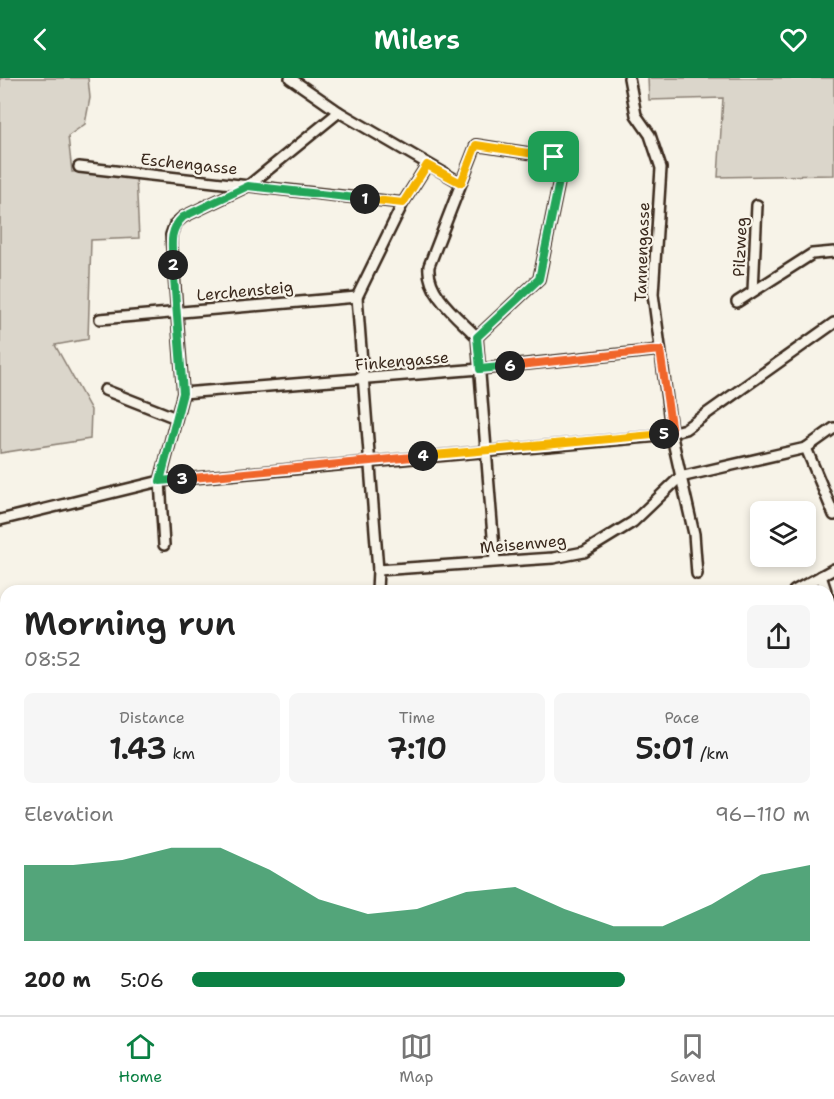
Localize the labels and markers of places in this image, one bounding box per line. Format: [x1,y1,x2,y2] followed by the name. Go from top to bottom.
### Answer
[528,131,579,182] pin
[350,184,380,214] pin: 1
[158,250,188,280] pin: 2
[495,351,525,381] pin: 6
[649,419,679,449] pin: 5
[408,441,438,471] pin: 4
[167,464,197,494] pin: 3

